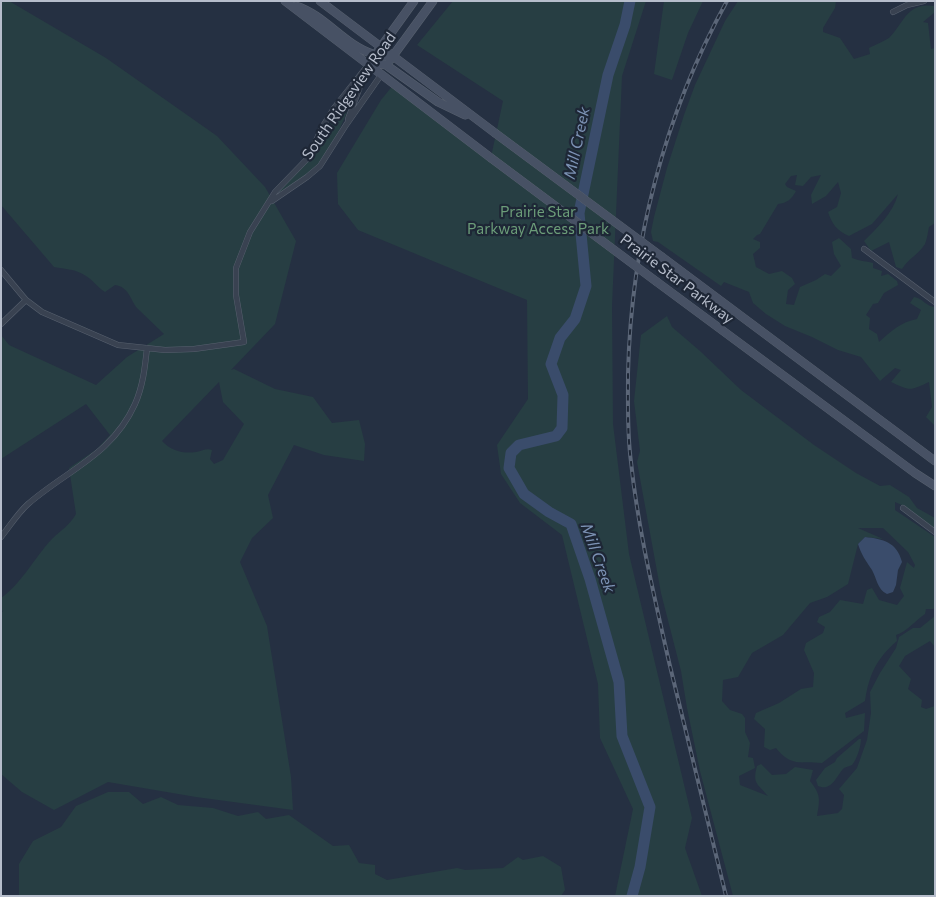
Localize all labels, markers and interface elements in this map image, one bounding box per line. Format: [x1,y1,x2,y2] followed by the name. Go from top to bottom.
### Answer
[298,29,400,163] street label: South Ridgeview Road
[560,105,594,181] water label: Mill Creek
[467,203,609,238] park label: Prairie Star Parkway Access Park
[617,230,737,328] street label: Prairie Star Parkway
[576,520,620,596] water label: Mill Creek

